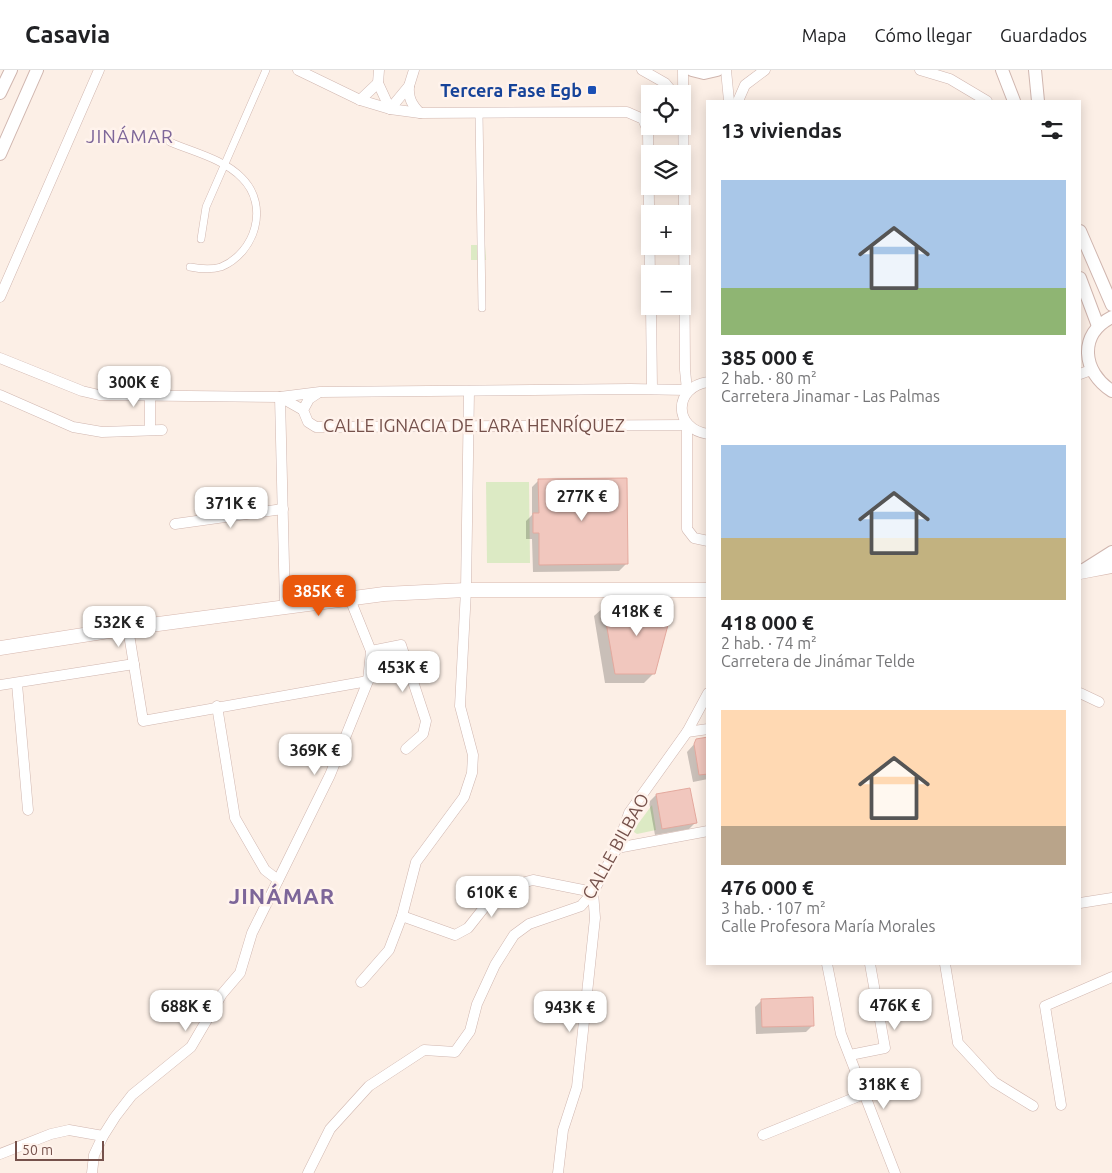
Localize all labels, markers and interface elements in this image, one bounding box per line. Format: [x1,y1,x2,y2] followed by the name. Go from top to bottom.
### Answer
[25,21,110,48] text: Casavia
[802,25,847,45] text: Mapa
[875,25,972,45] text: Cómo llegar
[1000,25,1087,45] text: Guardados
[440,80,582,100] place label: Tercera Fase Egb
[586,84,598,96] marker: Tercera Fase Egb
[641,85,691,315] map controls
[641,85,691,135] button: locate
[1038,116,1066,144] icon: filters
[721,118,842,142] text: 13 viviendas
[86,125,174,147] district label: JINÁMAR
[641,145,691,195] button: layers
[641,205,691,255] button: +
[849,213,939,303] icon: home
[641,265,691,315] button: −
[721,345,814,369] text: 385 000 €
[93,366,175,408] pin: 300K €
[721,369,817,387] text: 2 hab. · 80 m²
[109,373,159,391] text: 300K €
[721,387,940,405] text: Carretera Jinamar - Las Palmas
[323,414,625,436] street label: CALLE IGNACIA DE LARA HENRÍQUEZ
[849,478,939,568] icon: home
[541,480,623,522] pin: 277K €
[190,486,272,529] pin: 371K €
[557,487,607,505] text: 277K €
[206,494,256,512] text: 371K €
[278,574,360,617] pin: 385K €
[294,582,344,600] text: 385K €
[596,594,678,637] pin: 418K €
[612,602,662,620] text: 418K €
[78,606,160,648] pin: 532K €
[721,610,814,634] text: 418 000 €
[94,613,144,631] text: 532K €
[721,634,817,652] text: 2 hab. · 74 m²
[362,650,444,693] pin: 453K €
[721,652,915,670] text: Carretera de Jinámar Telde
[378,658,428,676] text: 453K €
[274,734,356,776] pin: 369K €
[290,741,340,759] text: 369K €
[849,743,939,833] icon: home
[578,790,652,902] street label: CALLE BILBAO
[721,875,814,899] text: 476 000 €
[451,876,533,918] pin: 610K €
[229,883,335,908] district label: JINÁMAR
[467,883,517,901] text: 610K €
[721,899,826,917] text: 3 hab. · 107 m²
[721,917,936,935] text: Calle Profesora María Morales
[854,988,936,1031] pin: 476K €
[145,990,227,1032] pin: 688K €
[529,990,611,1033] pin: 943K €
[870,996,920,1014] text: 476K €
[161,997,211,1015] text: 688K €
[545,998,595,1016] text: 943K €
[843,1068,925,1110] pin: 318K €
[859,1075,909,1093] text: 318K €
[15,1138,104,1161] scale bar
[22,1142,53,1158] text: 50 m

